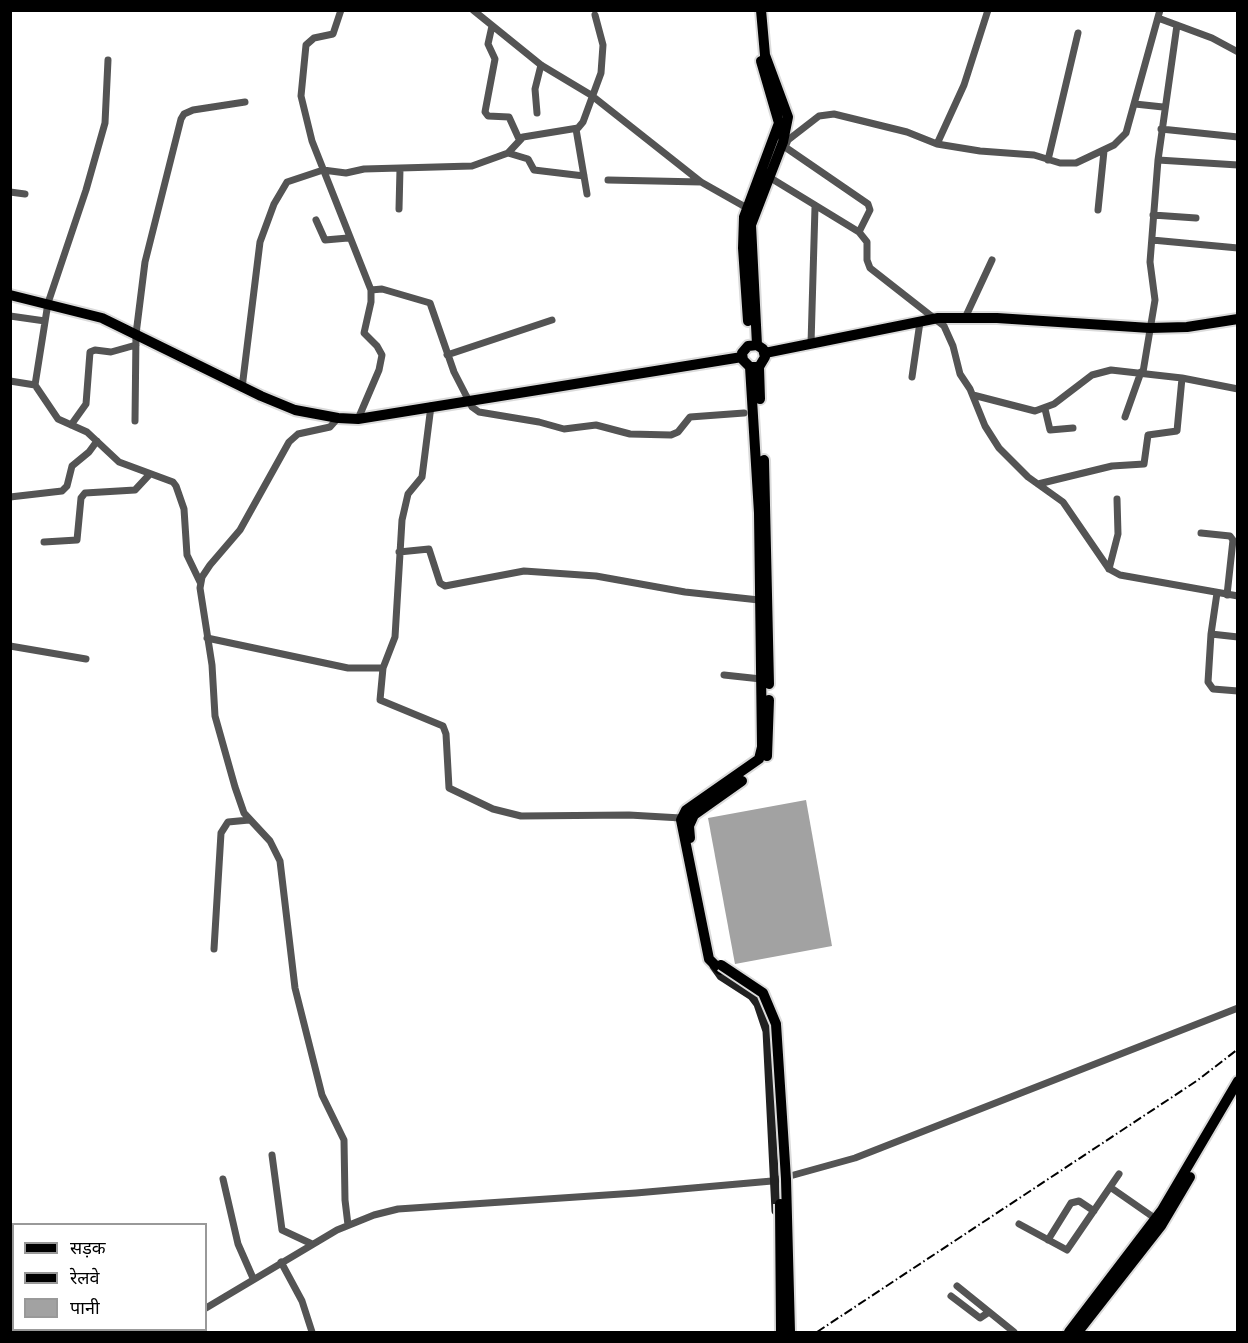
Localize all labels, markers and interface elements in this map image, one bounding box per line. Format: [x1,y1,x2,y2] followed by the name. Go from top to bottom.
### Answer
[12,1223,207,1331] legend
[70,1236,106,1259] text: सड़क
[70,1266,100,1289] text: रेलवे
[70,1296,100,1319] text: पानी

